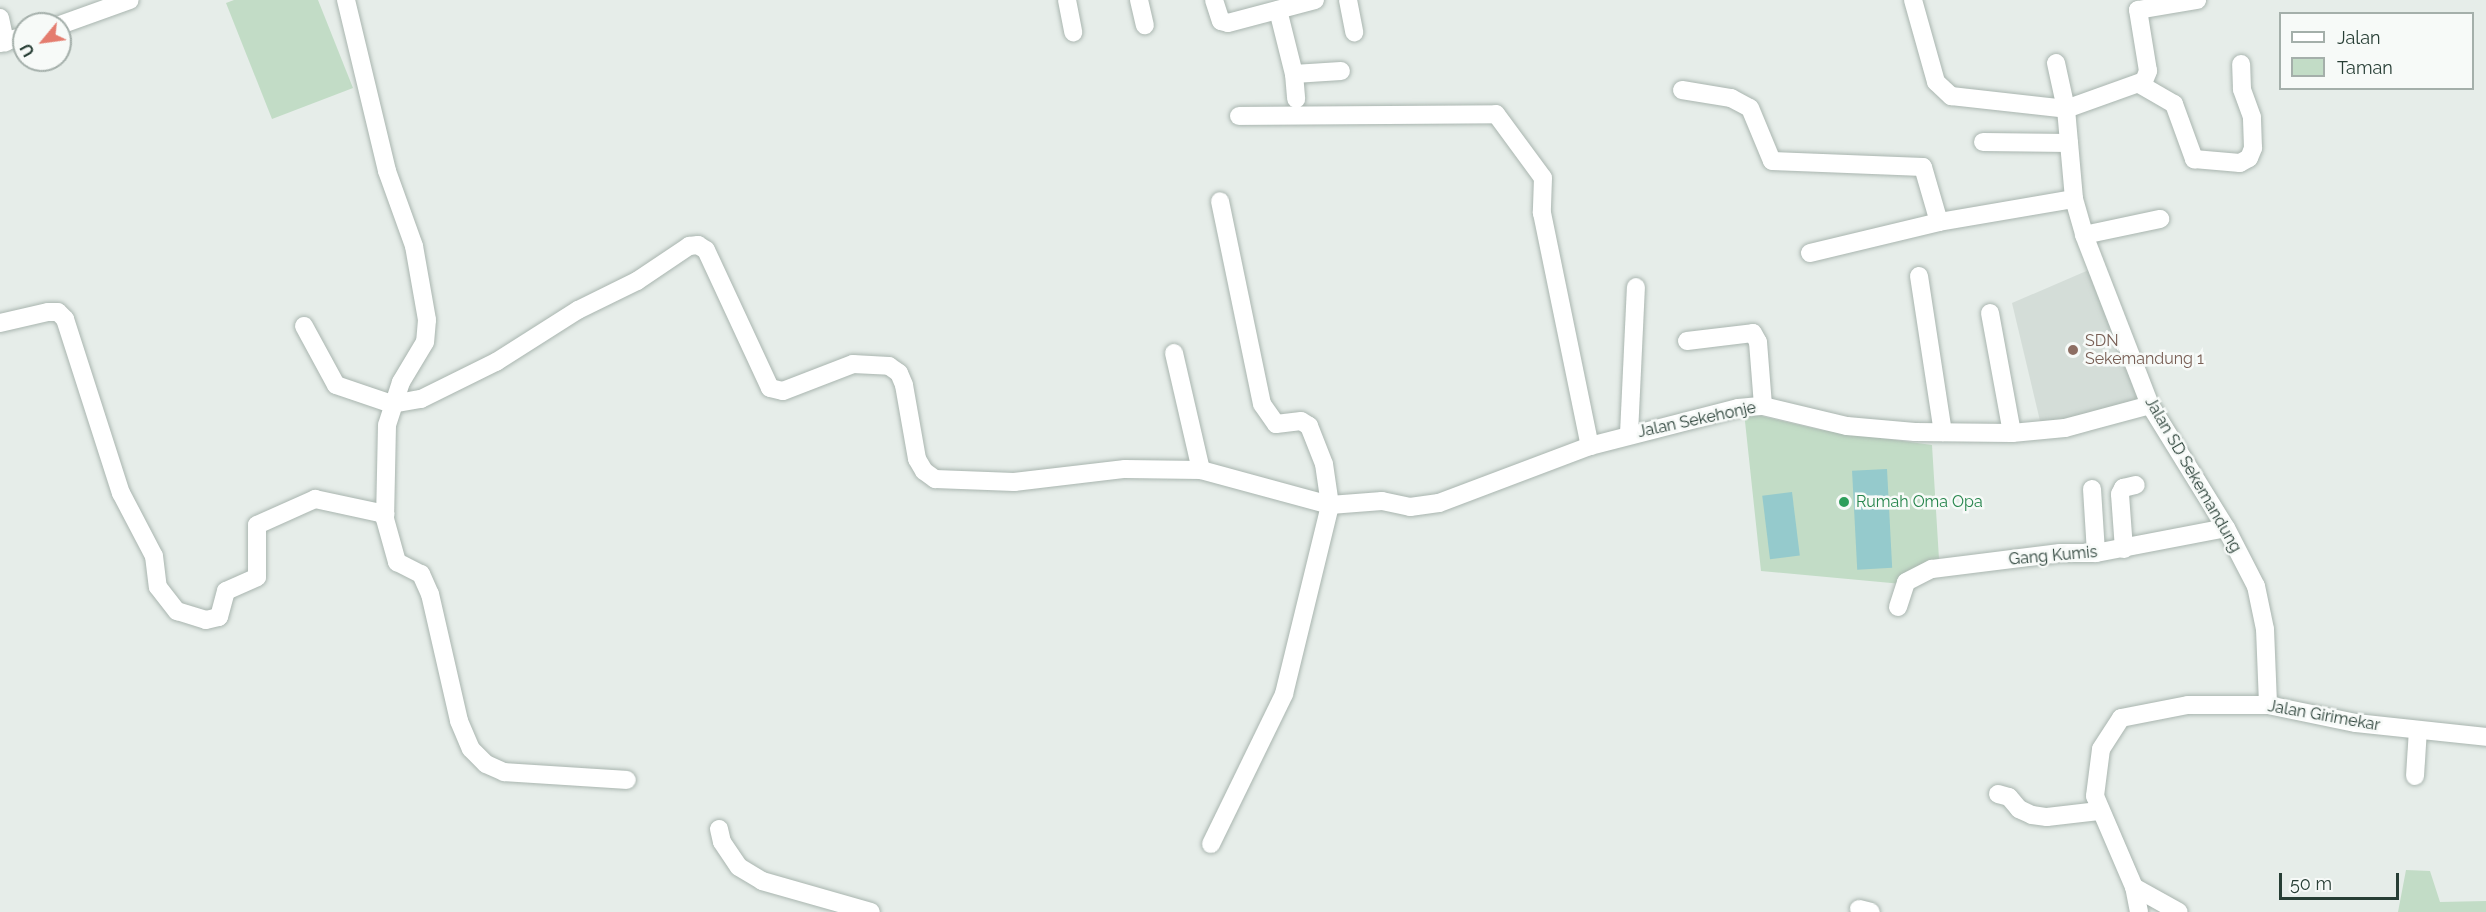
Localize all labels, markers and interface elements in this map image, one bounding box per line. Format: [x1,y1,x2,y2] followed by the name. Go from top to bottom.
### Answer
[12,12,72,72] north arrow
[2279,12,2474,90] legend
[2337,27,2381,48] text: Jalan
[16,40,39,60] text: U
[2337,57,2393,78] text: Taman
[2085,331,2204,369] place label: SDN Sekemandung 1
[2066,343,2080,357] marker: SDN Sekemandung 1
[2141,394,2245,556] street label: Jalan SD Sekemandung
[1636,398,1758,442] street label: Jalan Sekehonje
[1856,492,1983,512] place label: Rumah Oma Opa
[1837,495,1851,509] marker: Rumah Oma Opa
[2008,543,2098,569] street label: Gang Kumis
[2266,697,2382,735] street label: Jalan Girimekar
[2282,861,2402,899] scale bar
[2290,873,2332,894] text: 50 m

